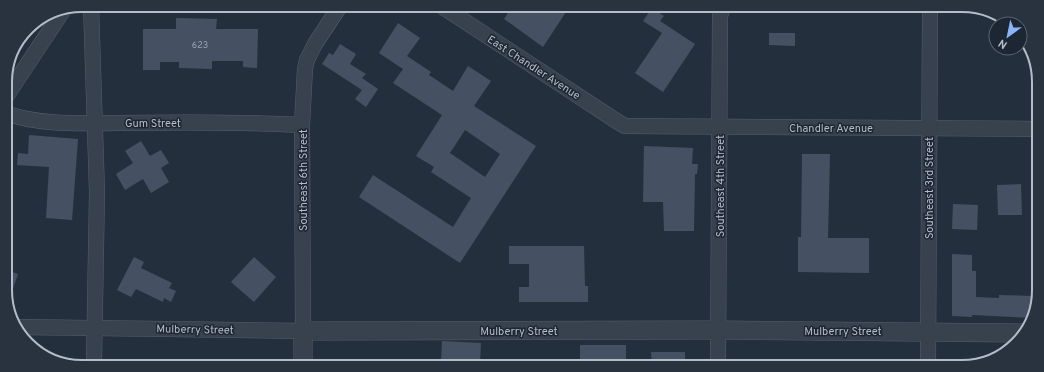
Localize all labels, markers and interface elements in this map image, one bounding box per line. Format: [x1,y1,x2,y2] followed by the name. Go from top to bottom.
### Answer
[988,16,1028,56] north arrow
[484,33,583,103] street label: East Chandler Avenue
[996,36,1010,52] text: N
[192,40,208,51] house number: 623
[125,117,181,131] street label: Gum Street
[789,122,873,136] street label: Chandler Avenue
[297,129,311,231] street label: Southeast 6th Street
[714,135,728,237] street label: Southeast 4th Street
[923,137,937,239] street label: Southeast 3rd Street
[156,322,234,338] street label: Mulberry Street
[480,325,558,339] street label: Mulberry Street
[804,325,882,339] street label: Mulberry Street

